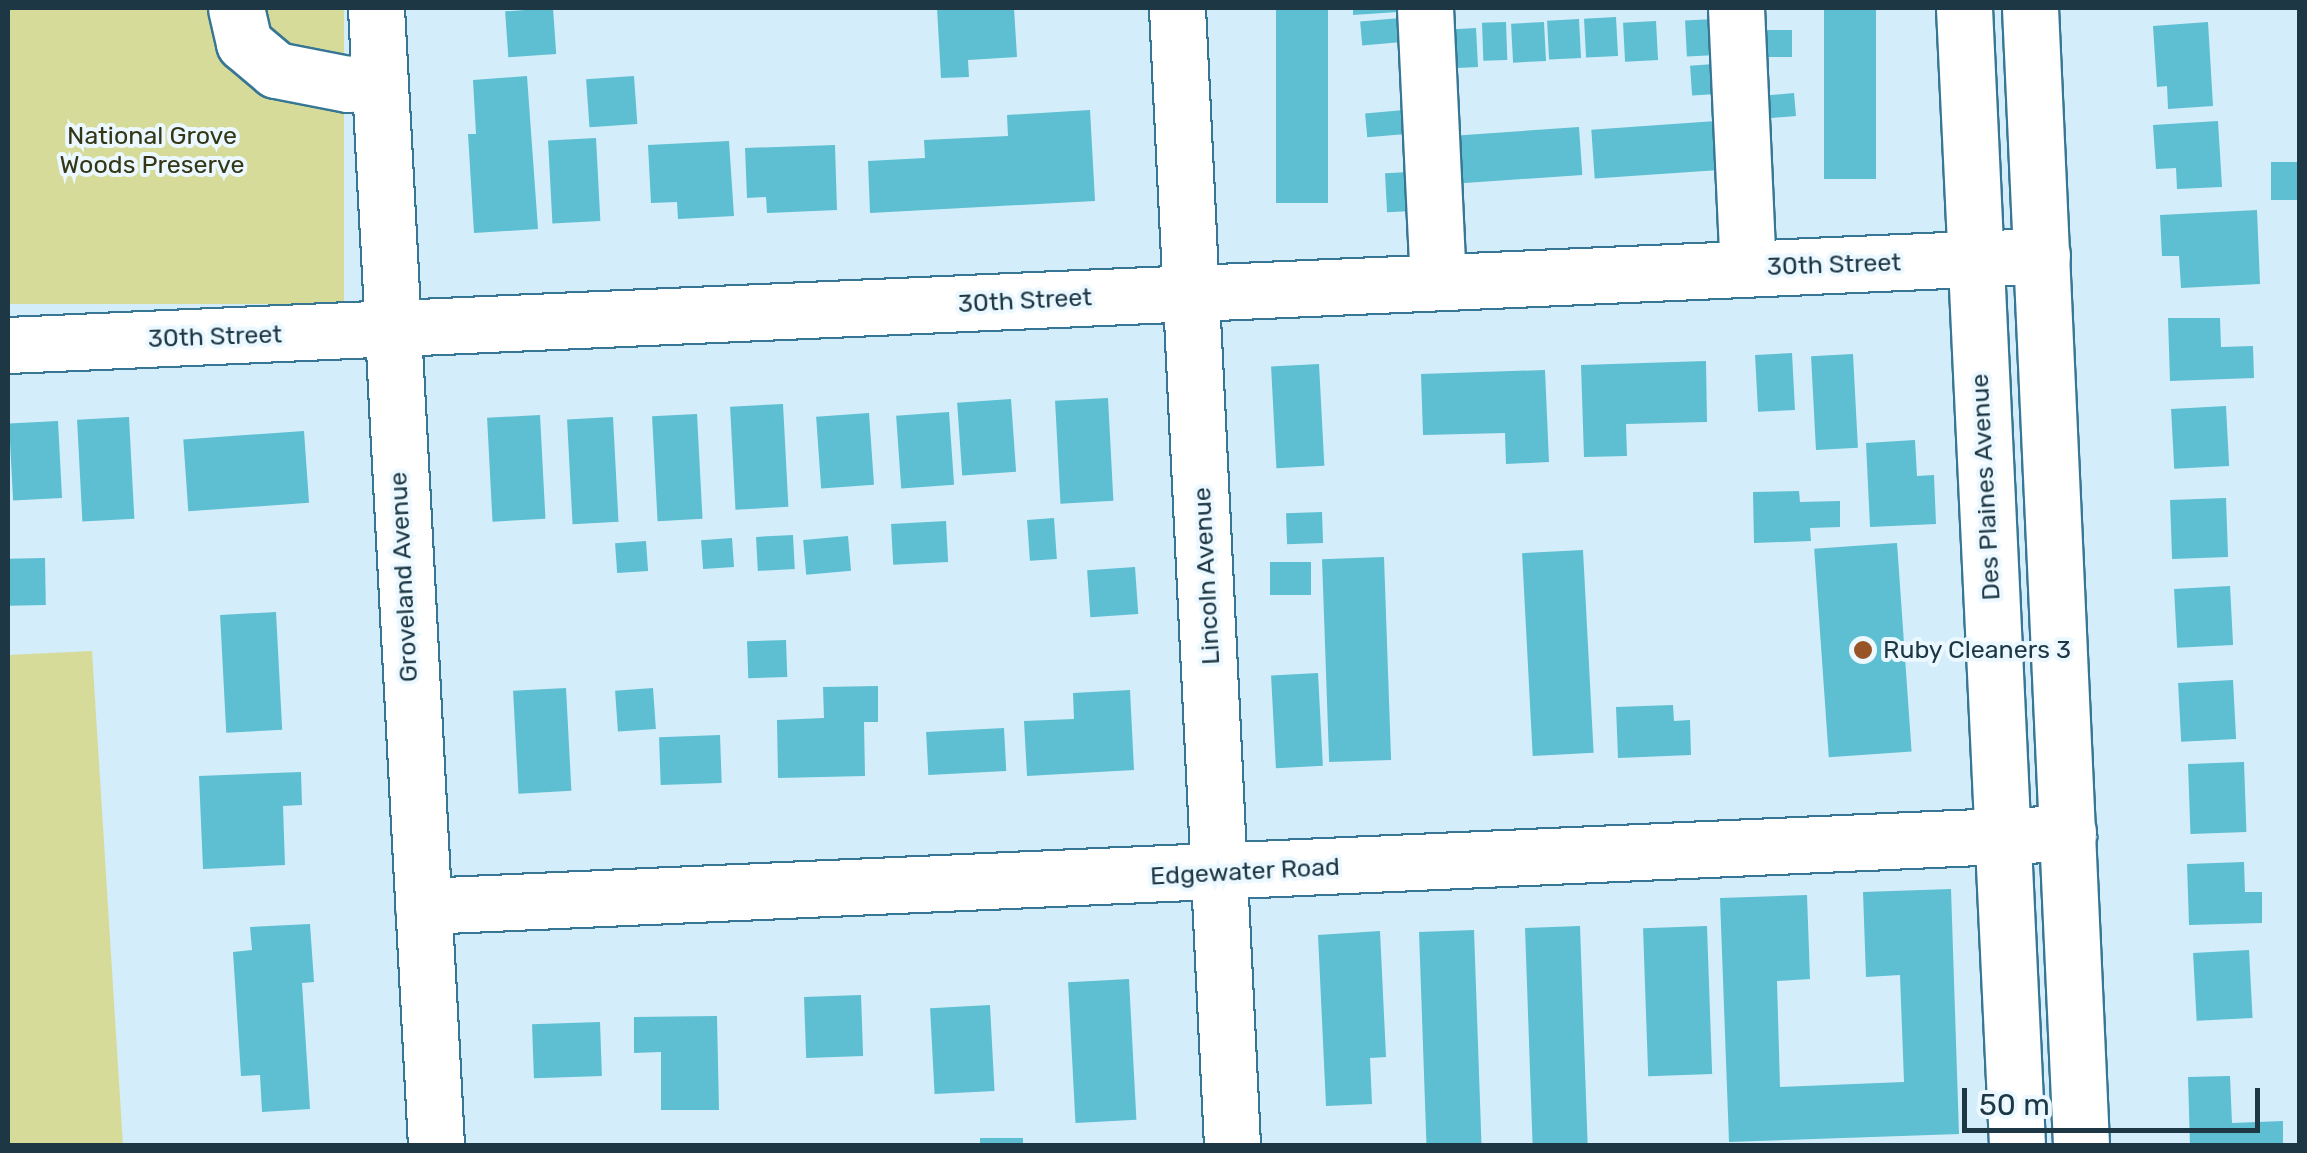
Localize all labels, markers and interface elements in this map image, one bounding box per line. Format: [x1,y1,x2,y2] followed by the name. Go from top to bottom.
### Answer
[60,122,244,181] park label: National Grove Woods Preserve
[1766,248,1902,282] street label: 30th Street
[957,283,1093,319] street label: 30th Street
[147,320,283,354] street label: 30th Street
[1965,373,2007,601] street label: Des Plaines Avenue
[383,471,425,683] street label: Groveland Avenue
[1187,486,1227,666] street label: Lincoln Avenue
[1883,635,2072,665] place label: Ruby Cleaners 3
[1852,639,1874,661] marker: Ruby Cleaners 3
[1149,852,1341,892] street label: Edgewater Road
[1967,1068,2264,1130] scale bar
[1979,1087,2050,1123] text: 50 m

